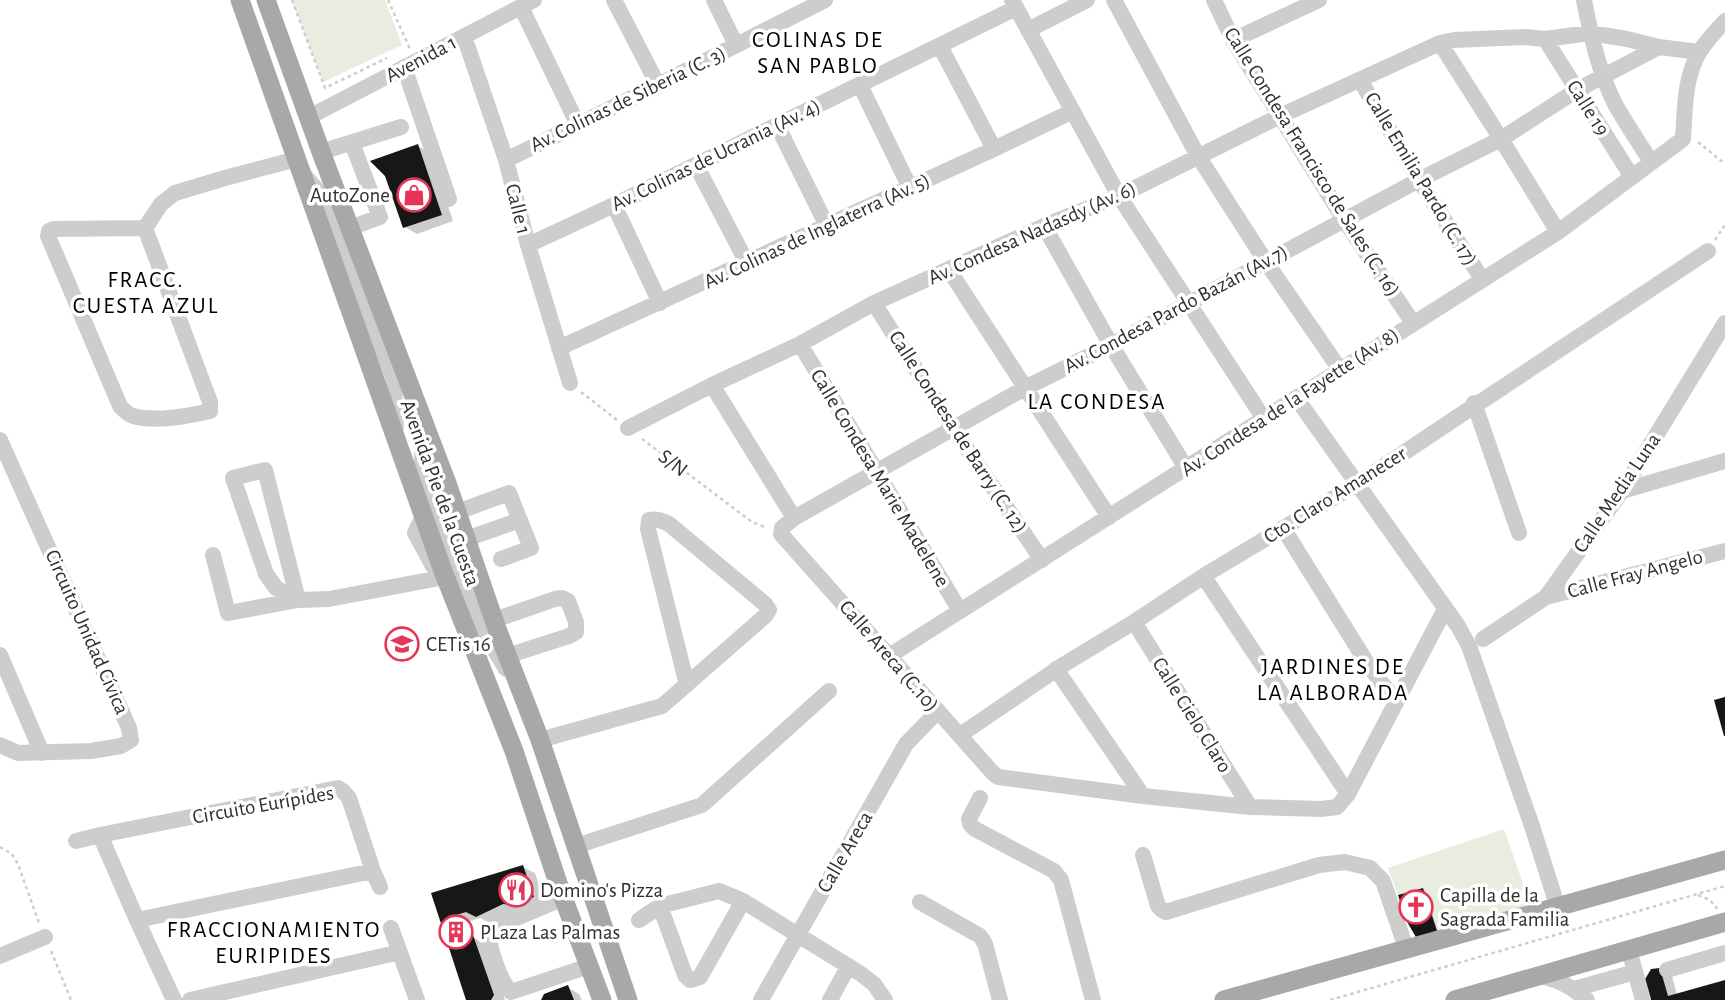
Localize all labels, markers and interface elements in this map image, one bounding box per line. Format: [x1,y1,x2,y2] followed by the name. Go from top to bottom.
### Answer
[1220,24,1404,300] street label: Calle Condesa Francisco de Sales (C. 16)
[752,29,884,78] district label: COLINAS DE SAN PABLO
[382,32,460,86] street label: Avenida 1
[527,42,729,156] street label: Av. Colinas de Siberia (C. 3)
[1563,76,1613,140] street label: Calle 19
[1361,89,1481,269] street label: Calle Emilia Pardo (C. 17)
[608,95,824,215] street label: Av. Colinas de Ucrania (Av. 4)
[701,169,933,293] street label: Av. Colinas de Inglaterra (Av. 5)
[395,176,433,214] shop icon: AutoZone
[925,178,1139,288] street label: Av. Condesa Nadasdy (Av. 6)
[502,182,534,236] street label: Calle 1
[310,185,390,206] place label: AutoZone
[1061,241,1291,377] street label: Av. Condesa Pardo Bazán (Av.7)
[73,269,219,318] district label: FRACC. CUESTA AZUL
[1177,324,1403,480] street label: Av. Condesa de la Fayette (Av. 8)
[885,327,1031,537] street label: Calle Condesa de Barry (C. 12)
[807,365,953,591] street label: Calle Condesa Marie Madelene
[1027,391,1167,414] district label: LA CONDESA
[396,397,484,589] street label: Avenida Pie de la Cuesta
[1569,429,1665,556] street label: Calle Media Luna
[1260,443,1410,547] street label: Cto. Claro Amanecer
[655,445,691,481] street label: S/N
[41,546,133,718] street label: Circuito Unidad Cívica
[1565,546,1705,602] street label: Calle Fray Angelo
[835,596,943,716] street label: Calle Areca (C.10)
[383,625,421,663] school or university icon: CETis 16
[426,634,491,655] place label: CETis 16
[1148,654,1236,776] street label: Calle Cielo Claro
[1257,656,1409,705] district label: JARDINES DE LA ALBORADA
[191,782,335,828] street label: Circuito Eurípides
[813,807,877,896] street label: Calle Areca
[497,871,535,909] restaurant icon: Domino's Pizza
[540,880,664,901] place label: Domino's Pizza
[1440,885,1570,930] place label: Capilla de la Sagrada Familia
[1397,888,1435,926] church icon: Capilla de la Sagrada Familia
[437,913,475,951] building icon: PLaza Las Palmas
[167,919,381,968] district label: FRACCIONAMIENTO EURIPIDES
[480,922,620,943] place label: PLaza Las Palmas

